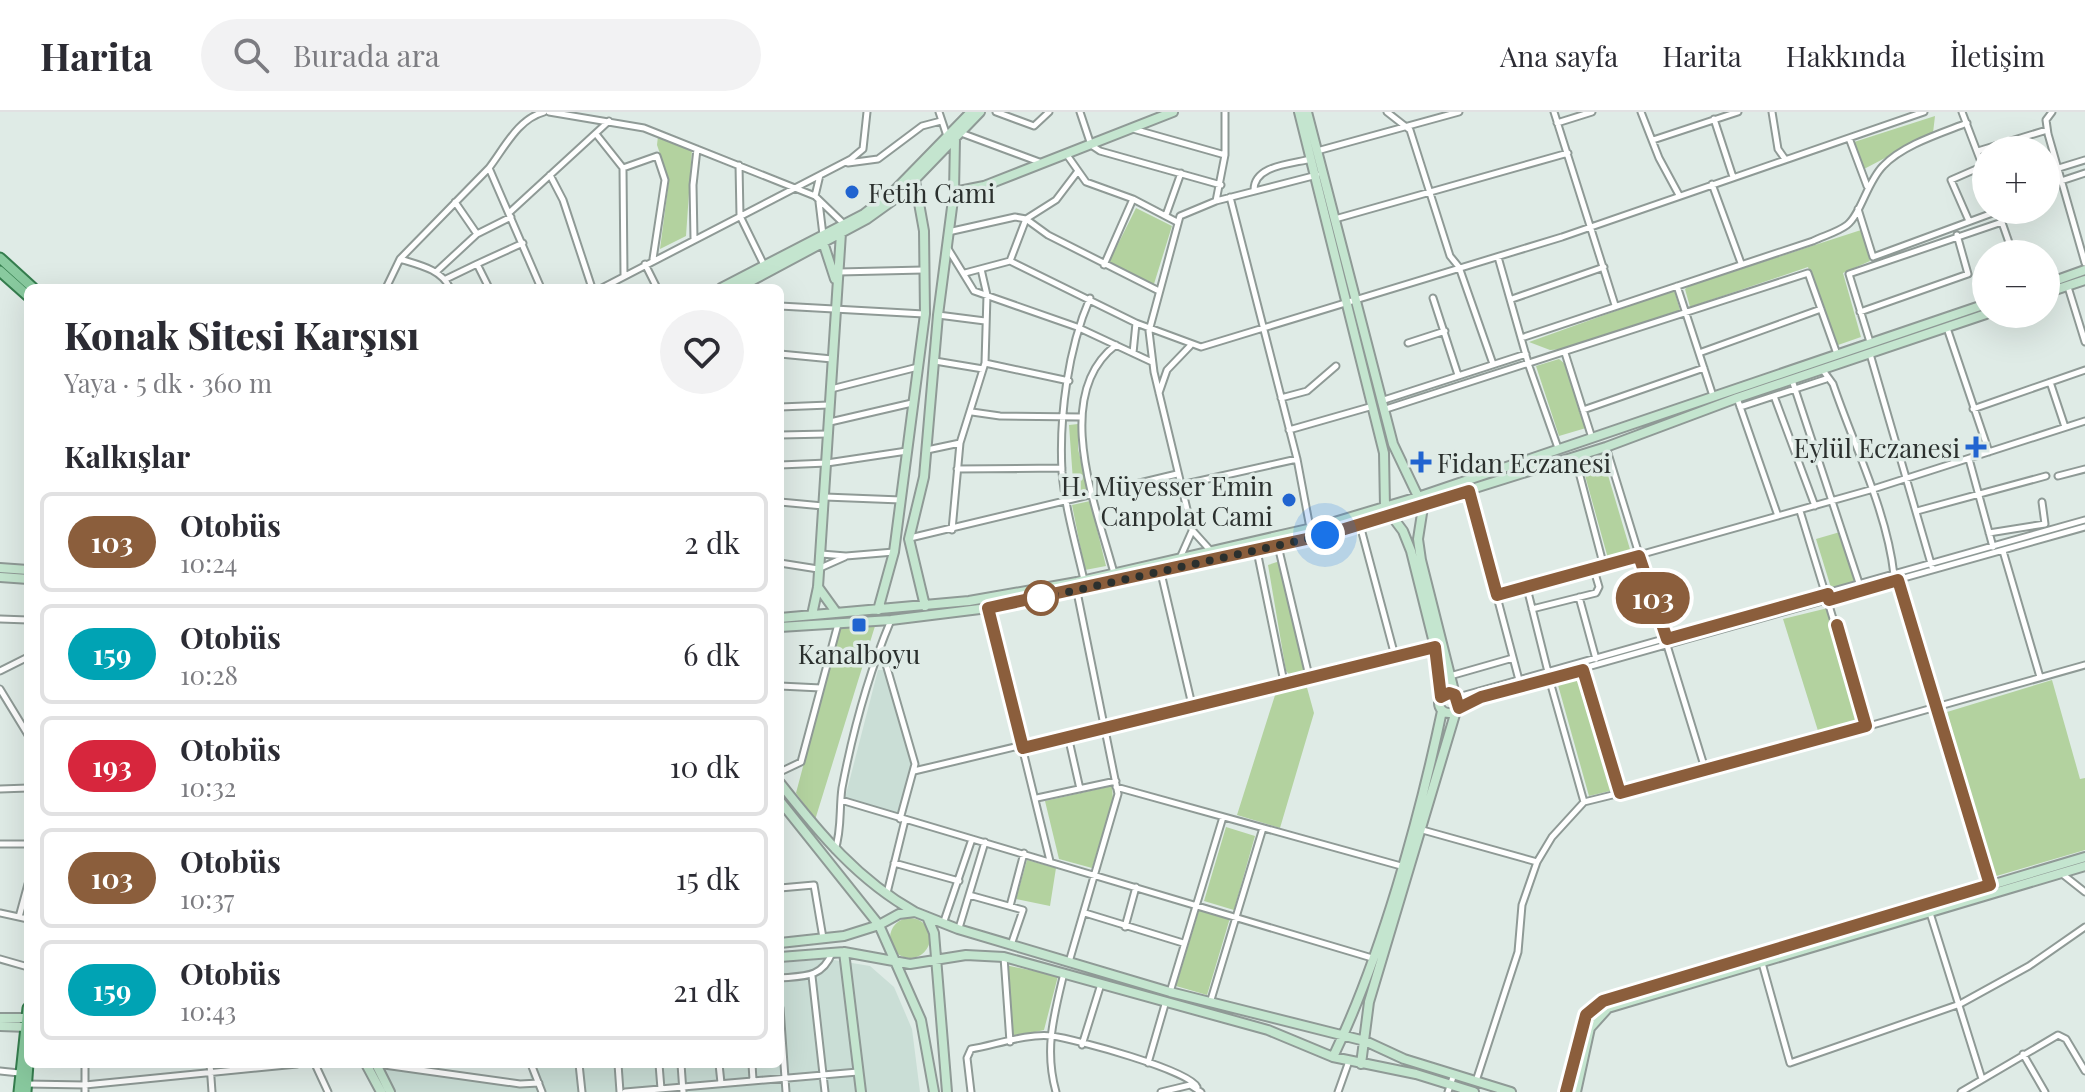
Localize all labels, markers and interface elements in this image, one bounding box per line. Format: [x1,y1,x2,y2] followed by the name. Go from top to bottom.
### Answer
[201,19,761,91] search box
[40,30,153,81] text: Harita
[229,33,273,77] icon: search
[293,35,440,75] text: Burada ara
[1500,37,1618,74] text: Ana sayfa
[1662,37,1742,74] text: Harita
[1786,37,1906,74] text: Hakkında
[1950,37,2045,74] text: İletişim
[1972,136,2060,328] map controls
[1972,136,2060,224] button: +
[868,175,996,210] place label: Fetih Cami
[843,183,861,201] marker: Fetih Cami
[1972,240,2060,328] button: −
[64,309,419,360] text: Konak Sitesi Karşısı
[660,310,744,394] button: heart
[64,365,272,400] text: Yaya · 5 dk · 360 m
[1794,430,1960,465] place label: Eylül Eczanesi
[64,436,190,476] text: Kalkışlar
[1967,438,1985,456] marker: Eylül Eczanesi
[1437,445,1612,480] place label: Fidan Eczanesi
[1412,453,1430,471] marker: Fidan Eczanesi
[1061,468,1273,533] place label: H. Müyesser Emin Canpolat Cami
[1280,491,1298,509] marker: H. Müyesser Emin Canpolat Cami
[180,505,281,545] text: Otobüs
[1305,515,1345,555] your location
[684,522,740,562] text: 2 dk
[91,523,133,560] text: 103
[180,545,237,580] text: 10:24
[1607,572,1699,624] line badge: 103
[1632,579,1674,616] text: 103
[1024,581,1058,615] unlabelled marker
[850,616,868,634] marker: Kanalboyu
[180,617,281,657] text: Otobüs
[683,634,740,674] text: 6 dk
[93,635,131,672] text: 159
[798,636,920,671] place label: Kanalboyu
[180,657,238,692] text: 10:28
[180,729,281,769] text: Otobüs
[670,746,740,786] text: 10 dk
[92,747,132,784] text: 193
[180,769,236,804] text: 10:32
[180,841,281,881] text: Otobüs
[676,858,740,898] text: 15 dk
[91,859,133,896] text: 103
[180,881,234,916] text: 10:37
[180,953,281,993] text: Otobüs
[673,970,740,1010] text: 21 dk
[93,971,131,1008] text: 159
[180,993,236,1028] text: 10:43

